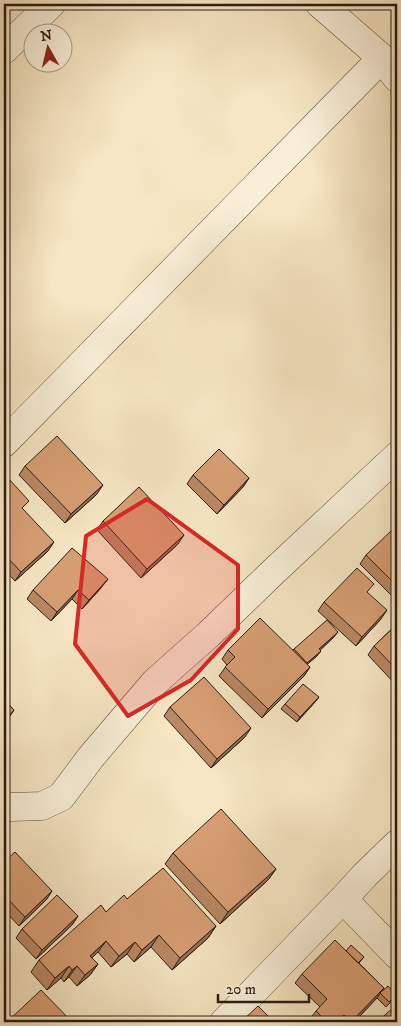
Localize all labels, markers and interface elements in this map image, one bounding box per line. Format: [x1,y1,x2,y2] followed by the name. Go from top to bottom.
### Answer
[22,22,72,72] north arrow
[39,26,54,46] text: N
[218,971,310,1003] scale bar
[226,980,256,999] text: 20 m

